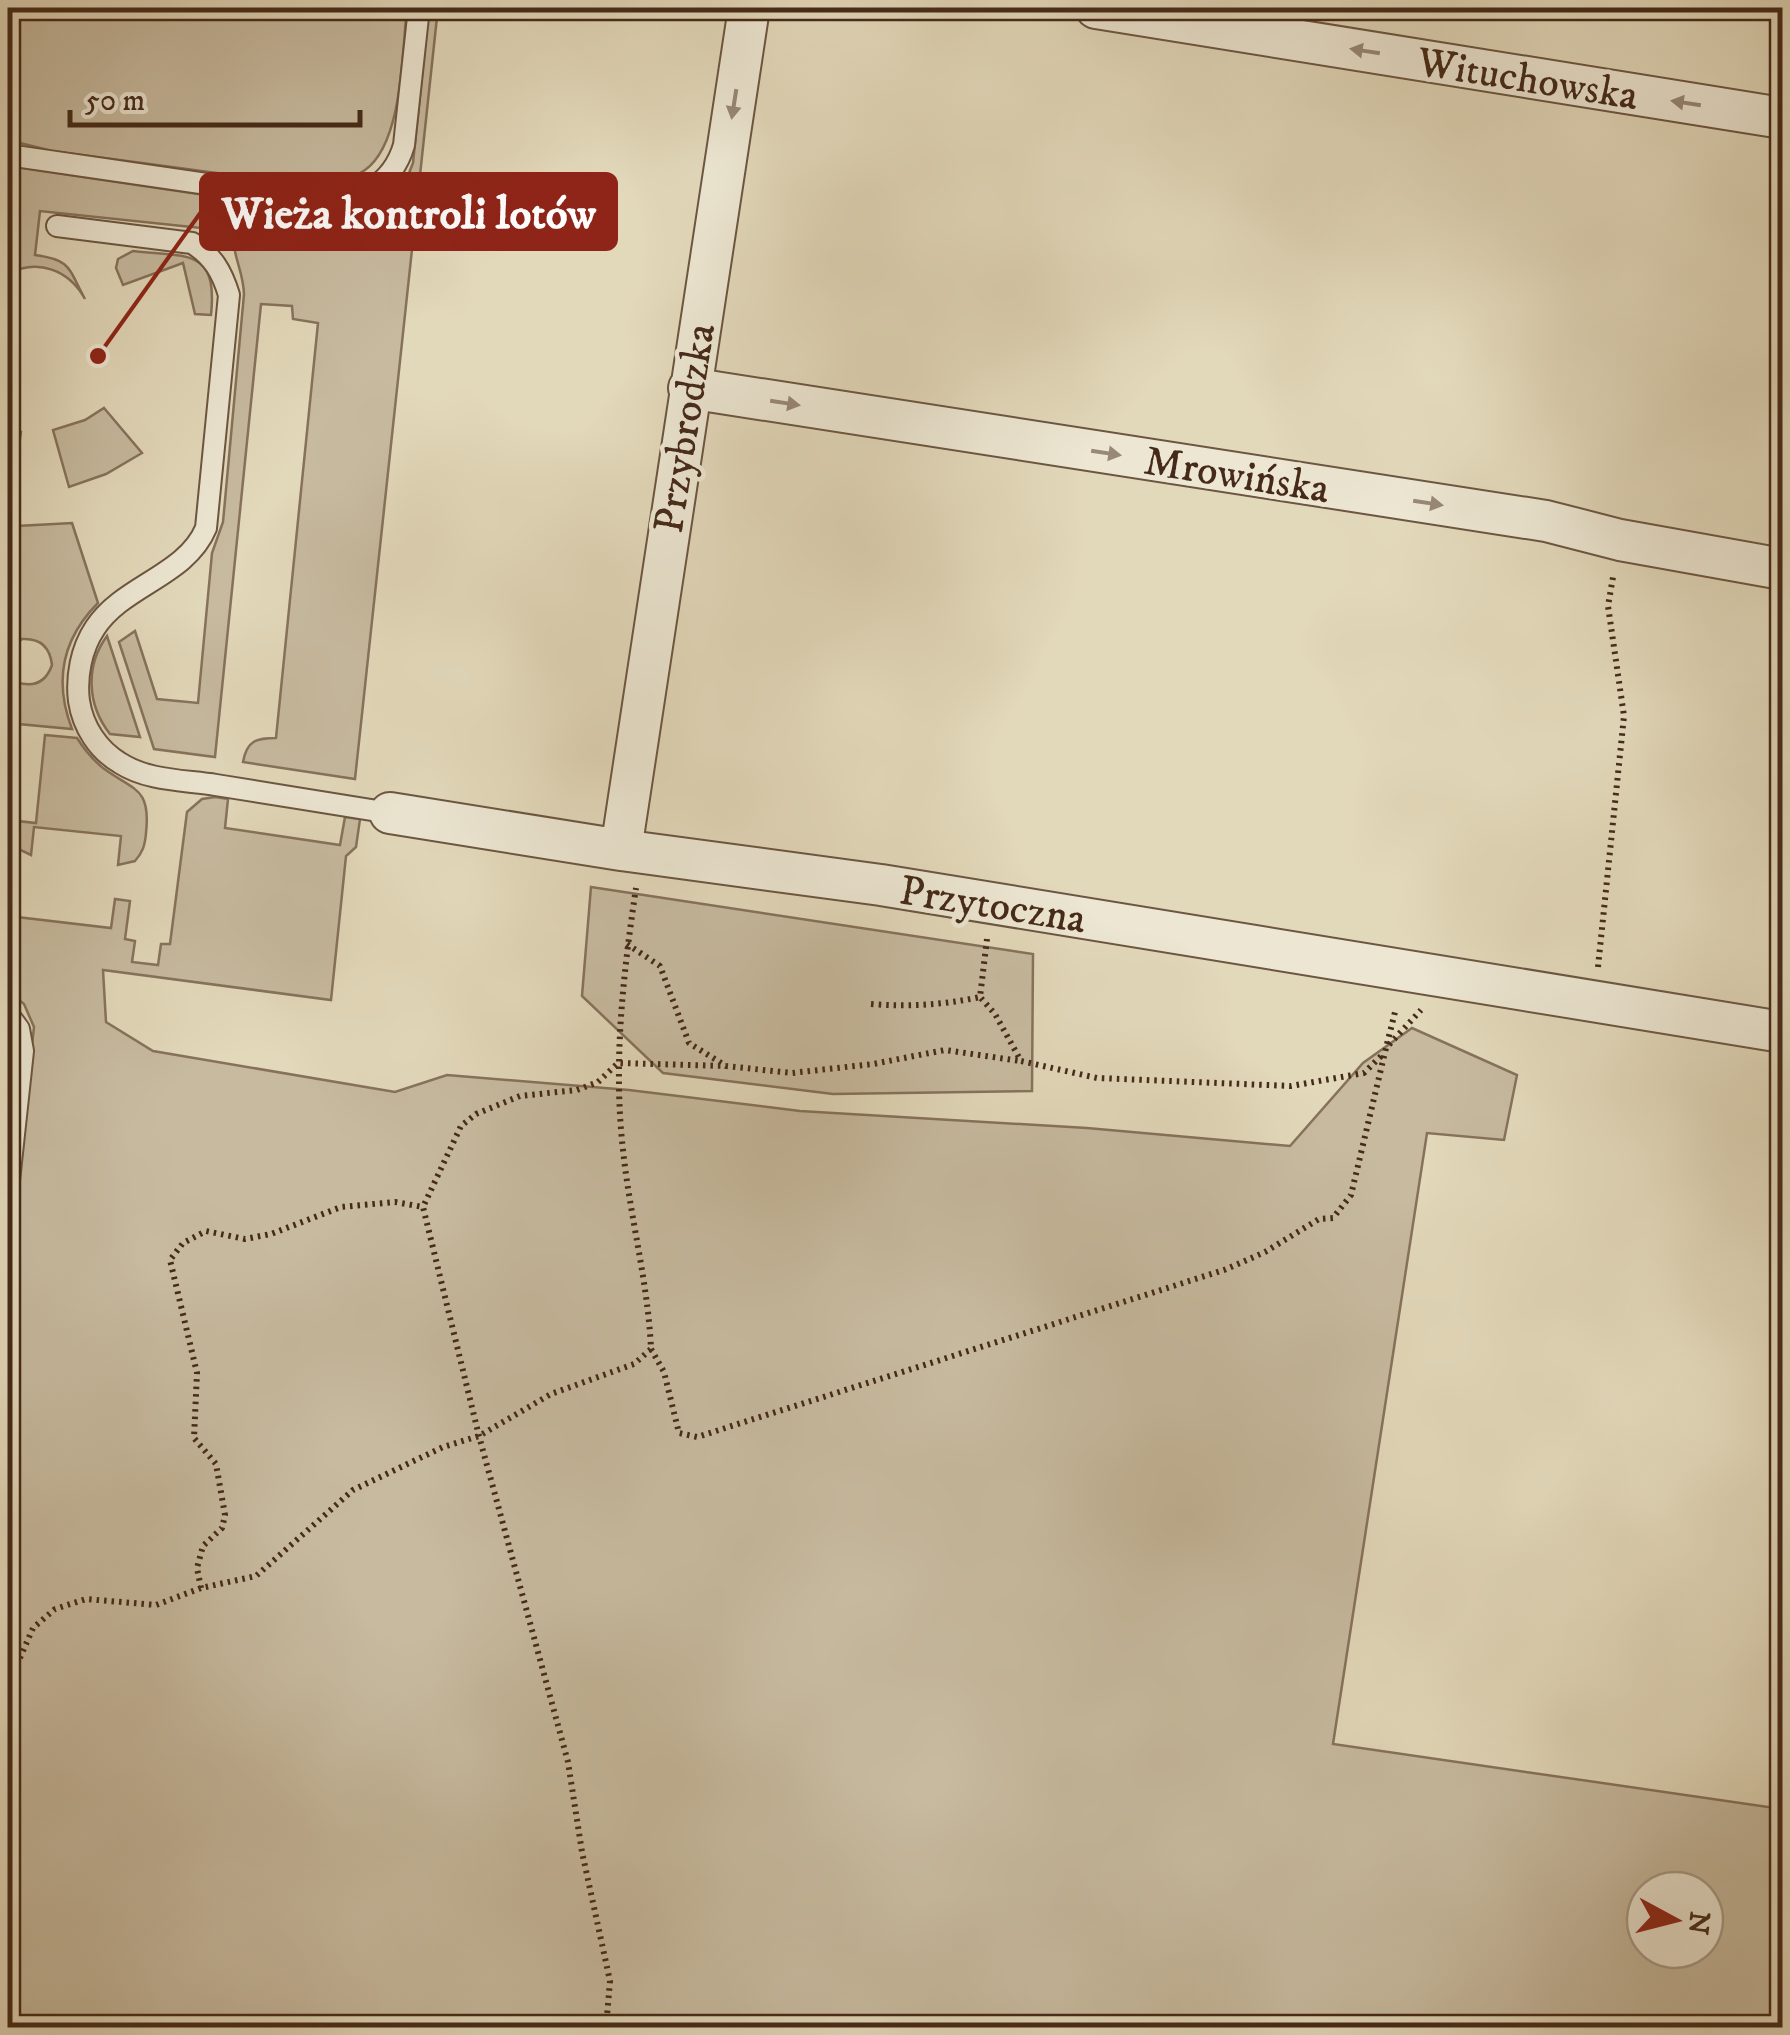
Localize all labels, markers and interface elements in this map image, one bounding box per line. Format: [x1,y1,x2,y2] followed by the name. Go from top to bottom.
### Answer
[1412,37,1642,123] street label: Wituchowska
[1349,43,1381,58] one-way arrow
[70,65,360,127] scale bar
[85,83,145,120] text: 50 m
[725,89,741,120] one-way arrow
[1670,94,1702,110] one-way arrow
[201,174,616,249] callout: Wieża kontroli lotów
[221,187,597,243] text: Wieża kontroli lotów
[644,320,728,537] street label: Przybrodzka
[770,396,802,411] one-way arrow
[1140,436,1333,516] street label: Mrowińska
[1091,445,1123,461] one-way arrow
[1412,495,1444,511] one-way arrow
[896,866,1090,946] street label: Przytoczna
[1625,1870,1725,1970] north arrow
[1680,1909,1717,1936] text: N

